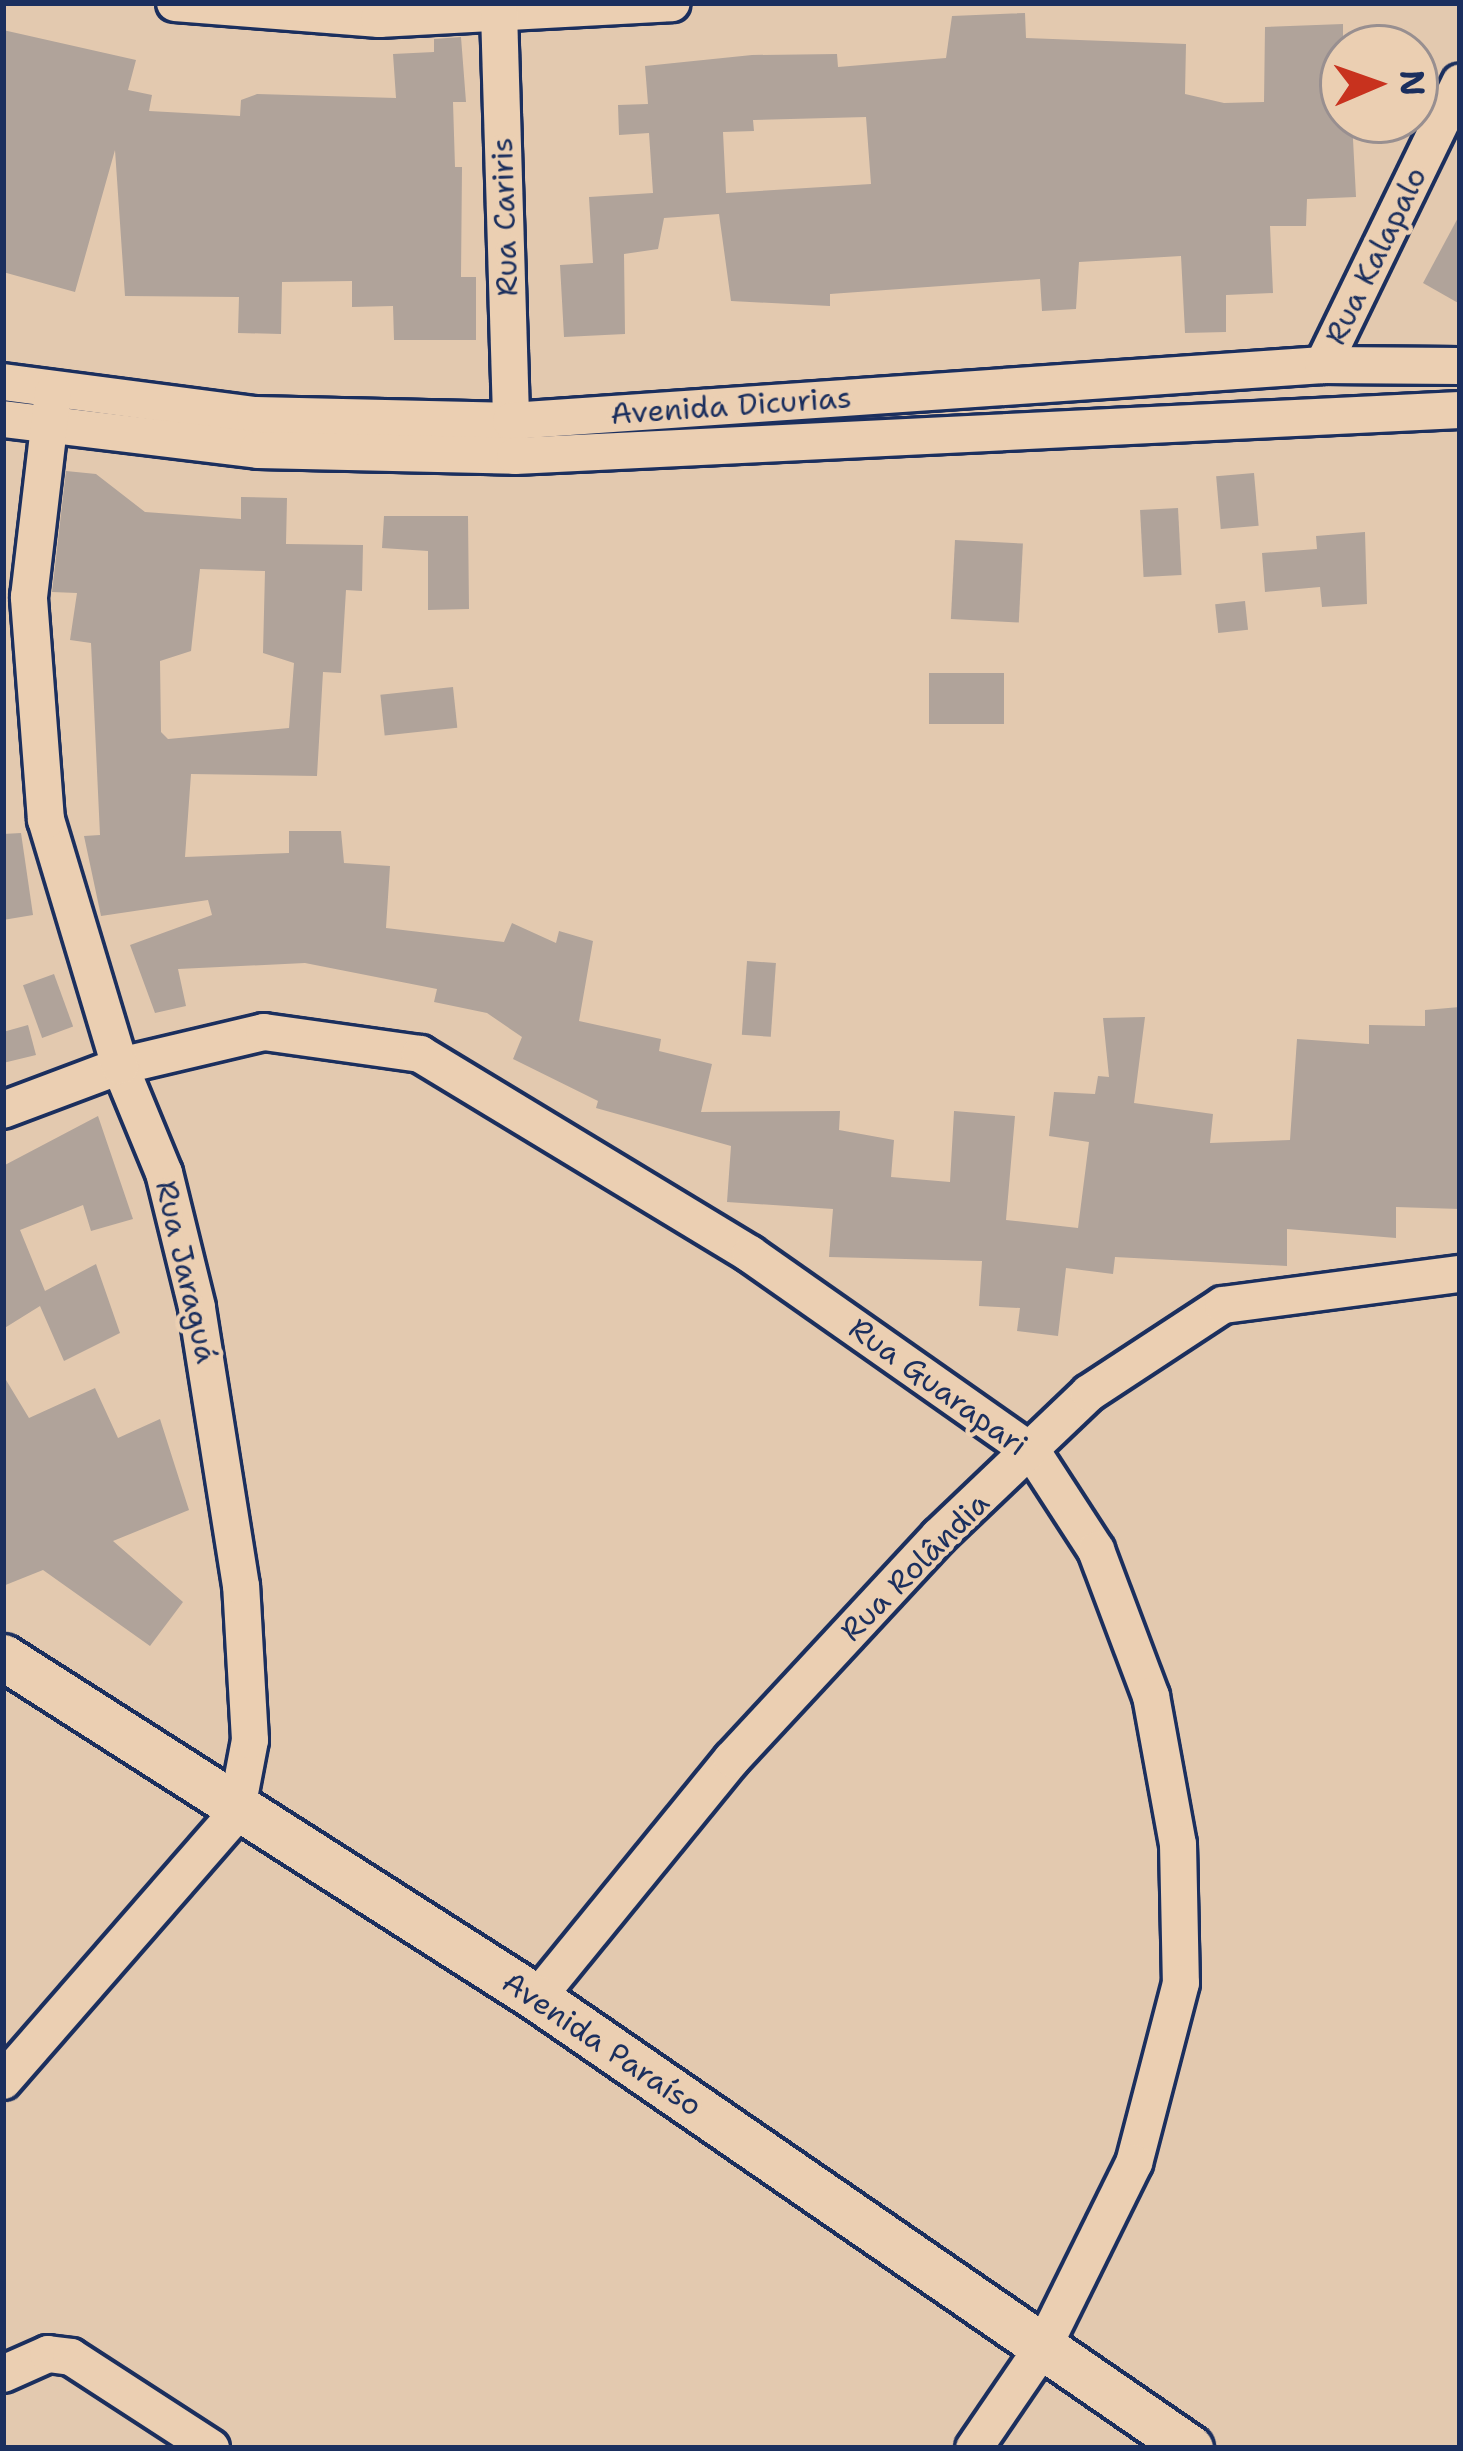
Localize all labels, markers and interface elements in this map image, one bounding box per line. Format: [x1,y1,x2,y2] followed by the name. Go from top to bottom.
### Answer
[1319,24,1439,144] north arrow
[1390,69,1435,97] text: N
[484,137,526,297] street label: Rua Cariris
[1318,161,1434,351] street label: Rua Kalapalo
[609,380,853,432] street label: Avenida Dicurias
[148,1177,224,1367] street label: Rua Jaraguá
[842,1310,1034,1464] street label: Rua Guarapari
[833,1485,997,1649] street label: Rua Rolândia
[495,1964,709,2124] street label: Avenida Paraíso

